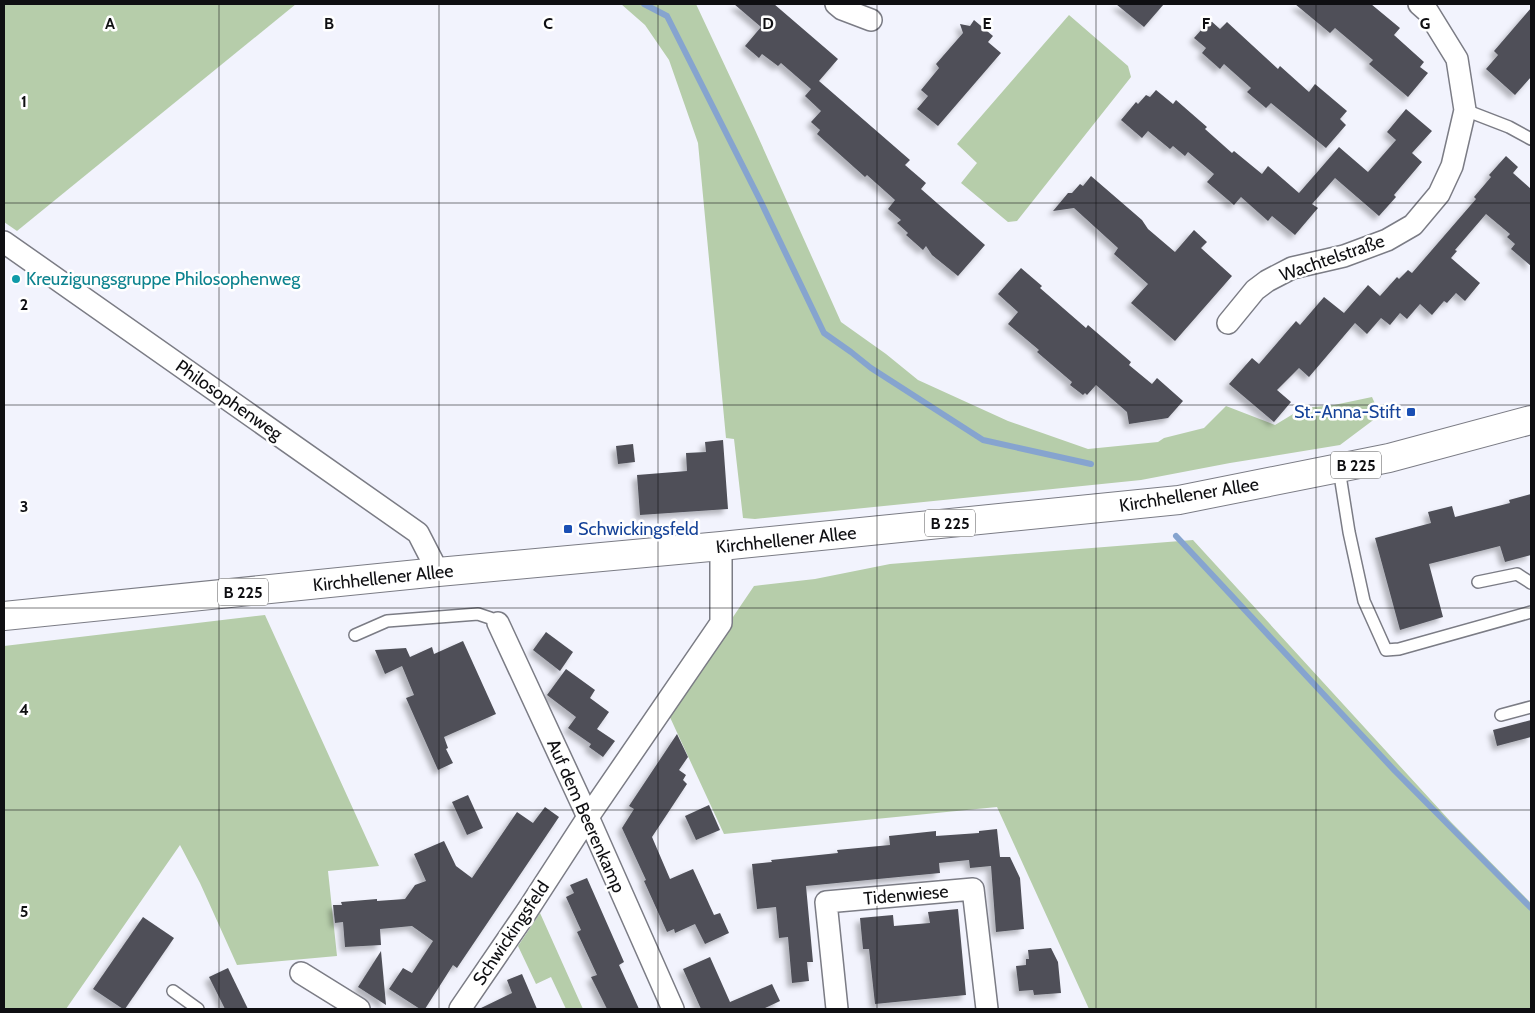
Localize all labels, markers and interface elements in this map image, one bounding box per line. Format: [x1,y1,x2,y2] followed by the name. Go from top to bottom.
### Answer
[105,14,115,33] text: A
[324,14,334,33] text: B
[543,14,553,33] text: C
[762,14,774,33] text: D
[982,14,992,33] text: E
[1202,14,1211,33] text: F
[1420,14,1430,33] text: G
[21,92,27,111] text: 1
[1277,230,1387,286] street label: Wachtelstraße
[26,268,301,290] place label: Kreuzigungsgruppe Philosophenweg
[10,273,22,285] marker: Kreuzigungsgruppe Philosophenweg
[20,295,28,314] text: 2
[171,355,287,446] street label: Philosophenweg
[1294,401,1401,423] place label: St.-Anna-Stift
[1405,406,1417,418] marker: St.-Anna-Stift
[1331,452,1381,478] road number: B 225
[1118,473,1260,517] street label: Kirchhellener Allee
[20,497,28,516] text: 3
[925,509,975,536] road number: B 225
[578,518,699,540] place label: Schwickingsfeld
[715,522,857,558] street label: Kirchhellener Allee
[562,523,574,535] marker: Schwickingsfeld
[312,560,454,596] street label: Kirchhellener Allee
[218,578,268,606] road number: B 225
[19,700,29,719] text: 4
[542,736,630,896] street label: Auf dem Beerenkamp
[468,877,554,989] street label: Schwickingsfeld
[863,880,949,910] street label: Tidenwiese
[20,902,28,921] text: 5

